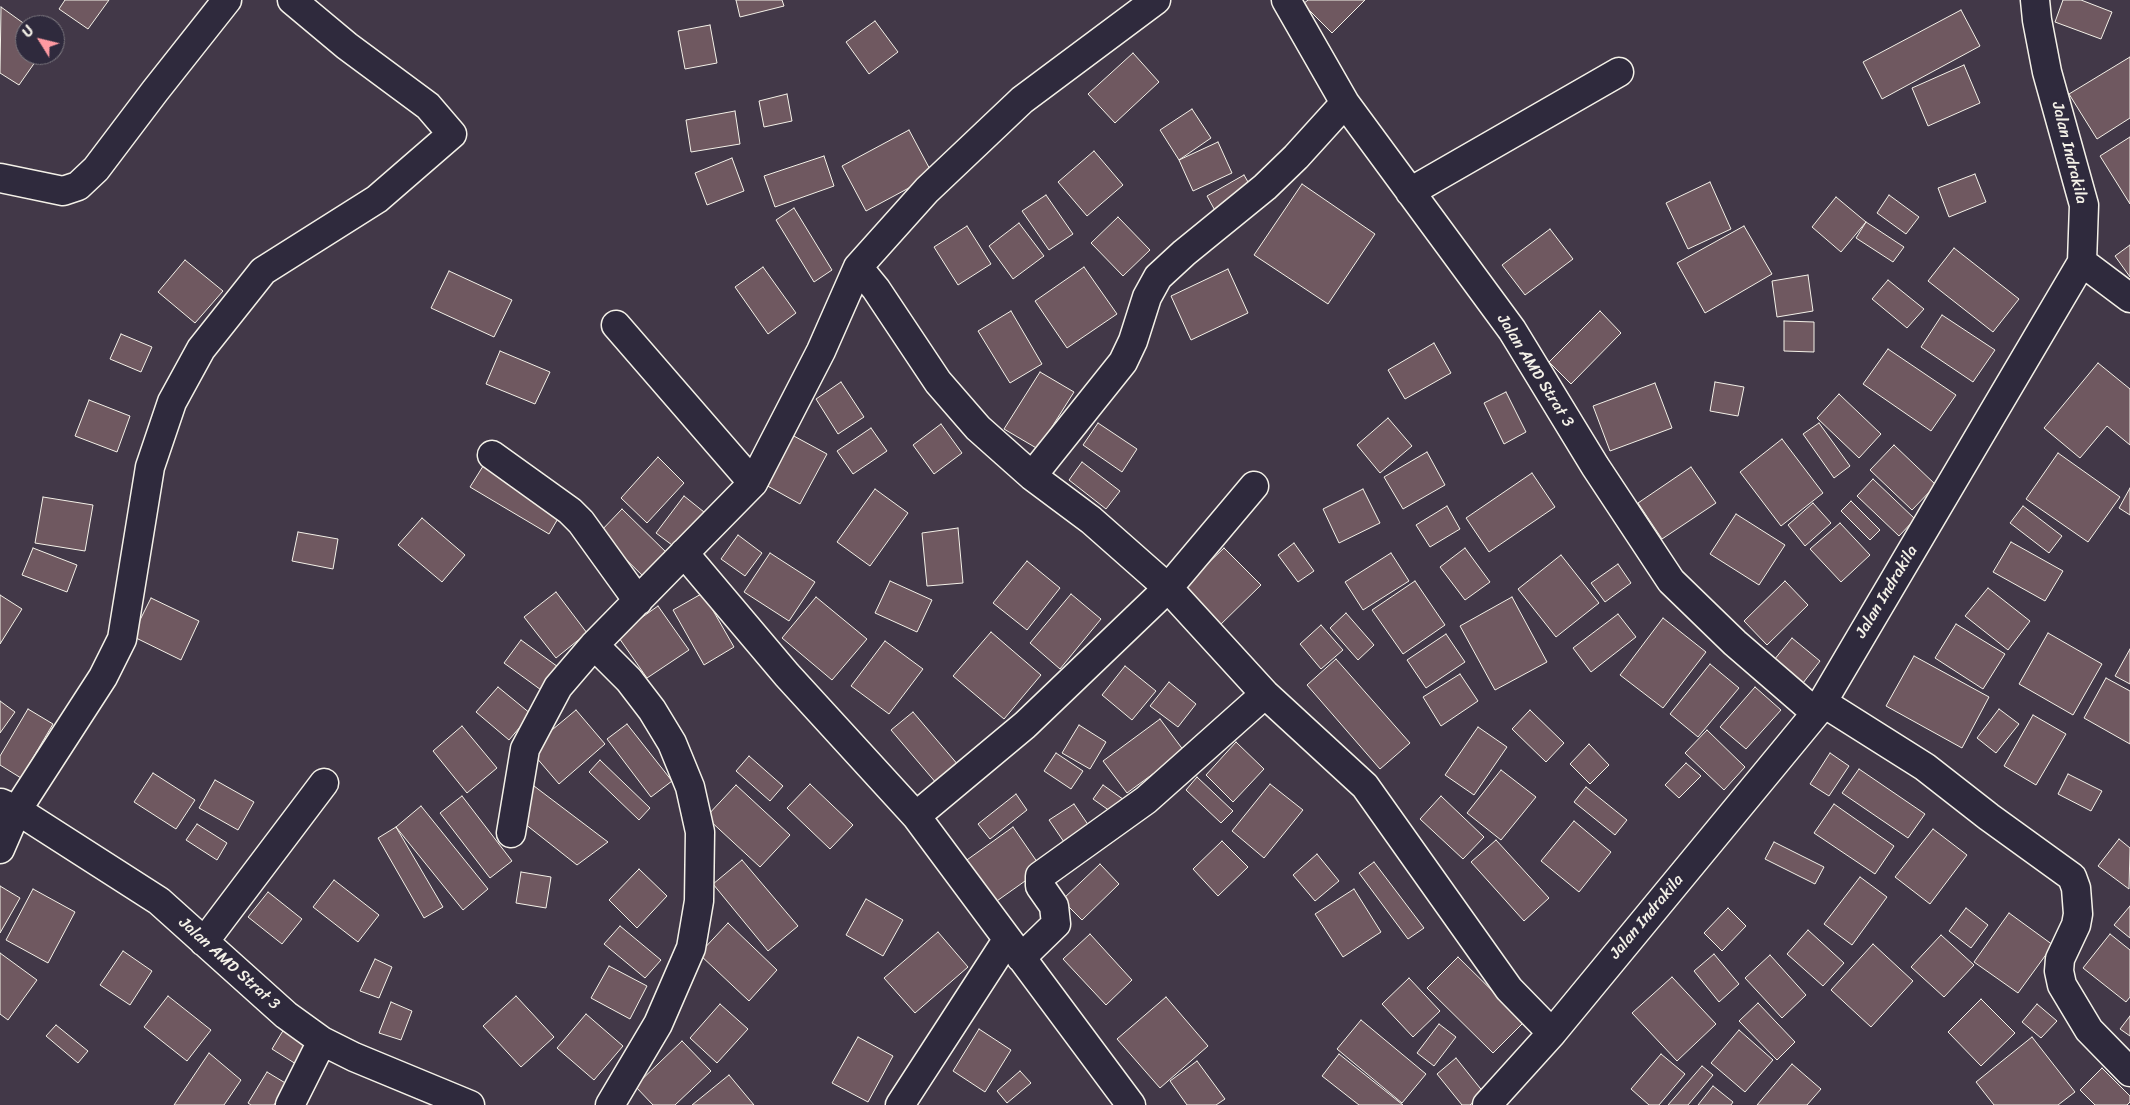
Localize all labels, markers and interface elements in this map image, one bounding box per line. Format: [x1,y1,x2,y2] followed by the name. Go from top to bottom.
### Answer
[15,15,65,65] north arrow
[15,20,41,43] text: U
[2047,100,2091,206] street label: Jalan Indrakila
[1493,311,1577,431] street label: Jalan AMD Strat 3
[1852,542,1922,642] street label: Jalan Indrakila
[1606,871,1688,963] street label: Jalan Indrakila
[175,914,283,1014] street label: Jalan AMD Strat 3

